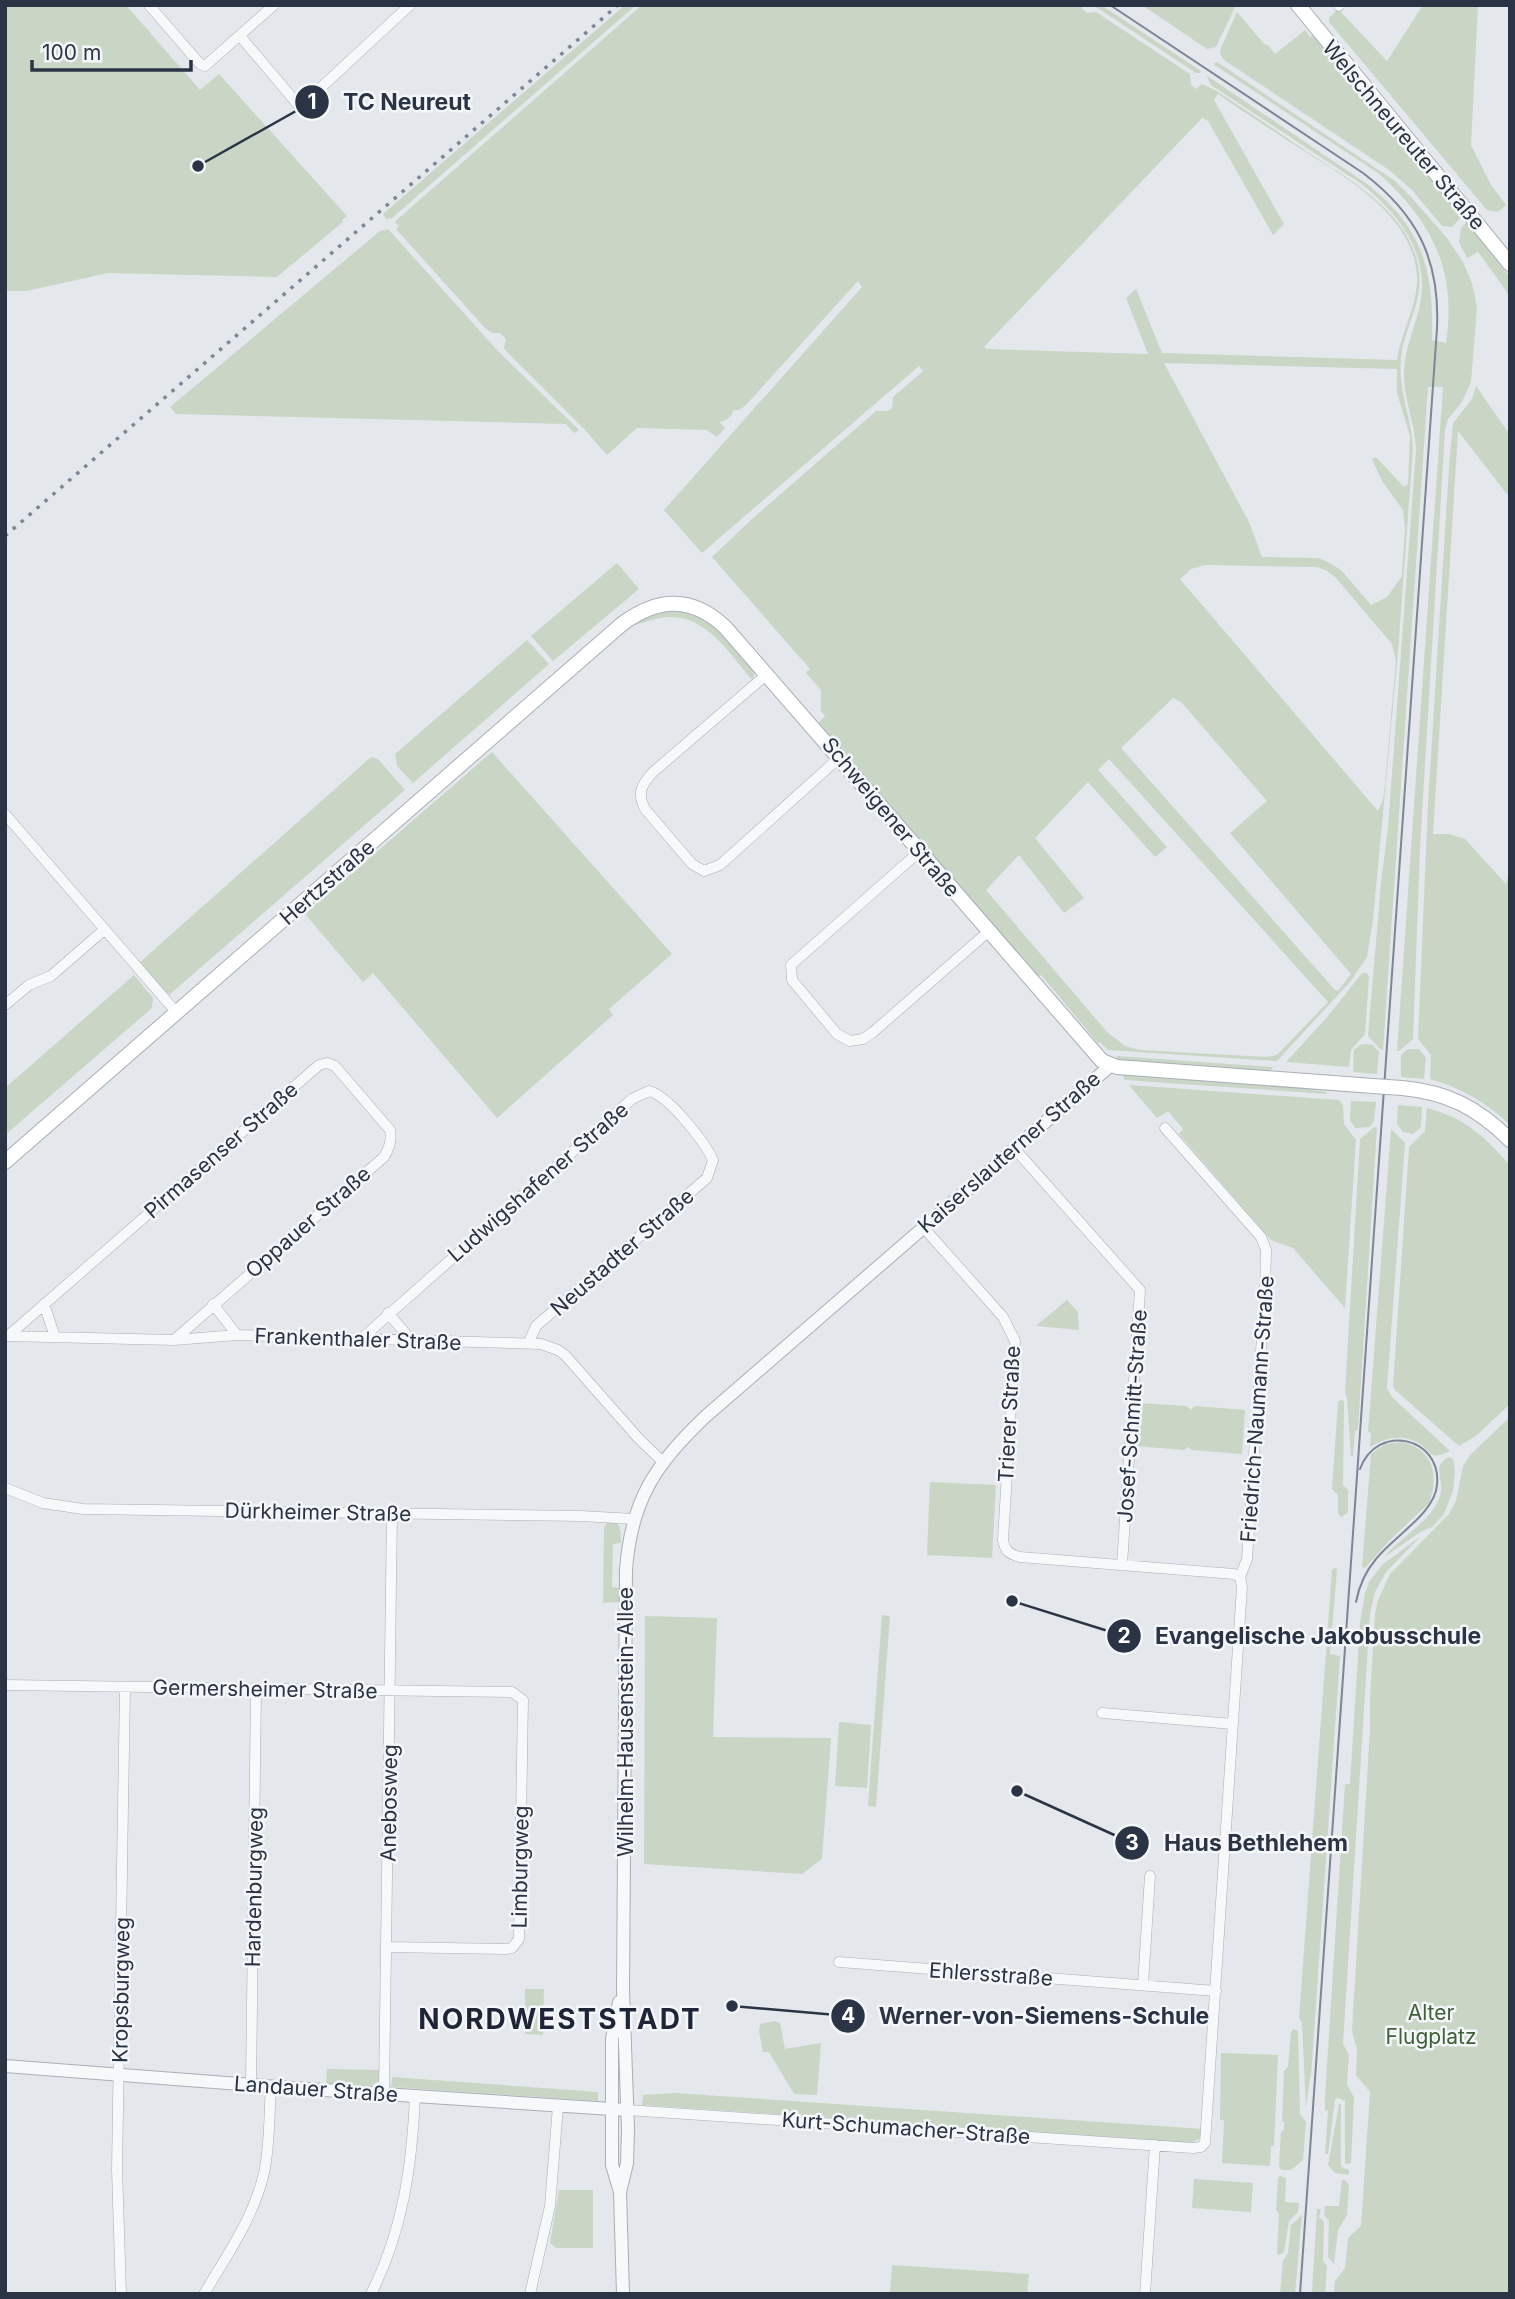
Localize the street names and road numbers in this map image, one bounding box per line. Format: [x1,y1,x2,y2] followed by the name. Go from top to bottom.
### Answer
[1317,35,1491,235] street label: Welschneureuter Straße
[817,732,965,902] street label: Schweigener Straße
[275,834,379,930] street label: Hertzstraße
[913,1066,1105,1238] street label: Kaiserslauterner Straße
[139,1077,303,1223] street label: Pirmasenser Straße
[443,1097,633,1267] street label: Ludwigshafener Straße
[240,1161,376,1283] street label: Oppauer Straße
[545,1183,699,1321] street label: Neustadter Straße
[1235,1275,1279,1543] street label: Friedrich-Naumann-Straße
[1112,1308,1152,1524] street label: Josef-Schmitt-Straße
[254,1323,462,1355] street label: Frankenthaler Straße
[993,1345,1025,1483] street label: Trierer Straße
[224,1498,412,1526] street label: Dürkheimer Straße
[613,1587,638,1857] street label: Wilhelm-Hausenstein-Allee
[152,1675,378,1703] street label: Germersheimer Straße
[375,1744,403,1862] street label: Anebosweg
[506,1805,534,1929] street label: Limburgweg
[240,1807,268,1967] street label: Hardenburgweg
[107,1917,135,2063] street label: Kropsburgweg
[928,1957,1054,1991] street label: Ehlersstraße
[233,2071,399,2107] street label: Landauer Straße
[781,2107,1031,2149] street label: Kurt-Schumacher-Straße

